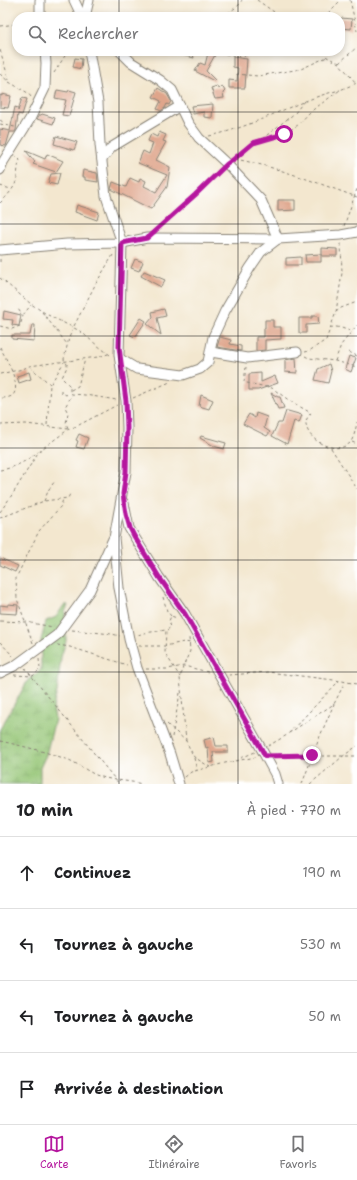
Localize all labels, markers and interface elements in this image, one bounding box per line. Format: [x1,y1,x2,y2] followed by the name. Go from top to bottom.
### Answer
[12,12,345,56] search box
[26,23,48,45] icon: search
[58,24,139,44] text: Rechercher
[275,125,293,143] route start
[303,746,321,764] route end
[16,799,73,821] text: 10 min
[247,802,341,819] text: À pied · 770 m
[16,862,38,884] icon: ahead
[54,863,131,883] text: Continuez
[302,864,341,881] text: 190 m
[16,934,38,956] icon: left
[54,935,194,955] text: Tournez à gauche
[300,936,341,953] text: 530 m
[16,1006,38,1028] icon: left
[54,1007,194,1027] text: Tournez à gauche
[308,1008,341,1025] text: 50 m
[16,1078,38,1100] icon: arrive
[54,1079,223,1099] text: Arrivée à destination
[40,1133,69,1172] tab: Carte
[149,1133,200,1172] tab: Itinéraire
[280,1133,317,1172] tab: Favoris

